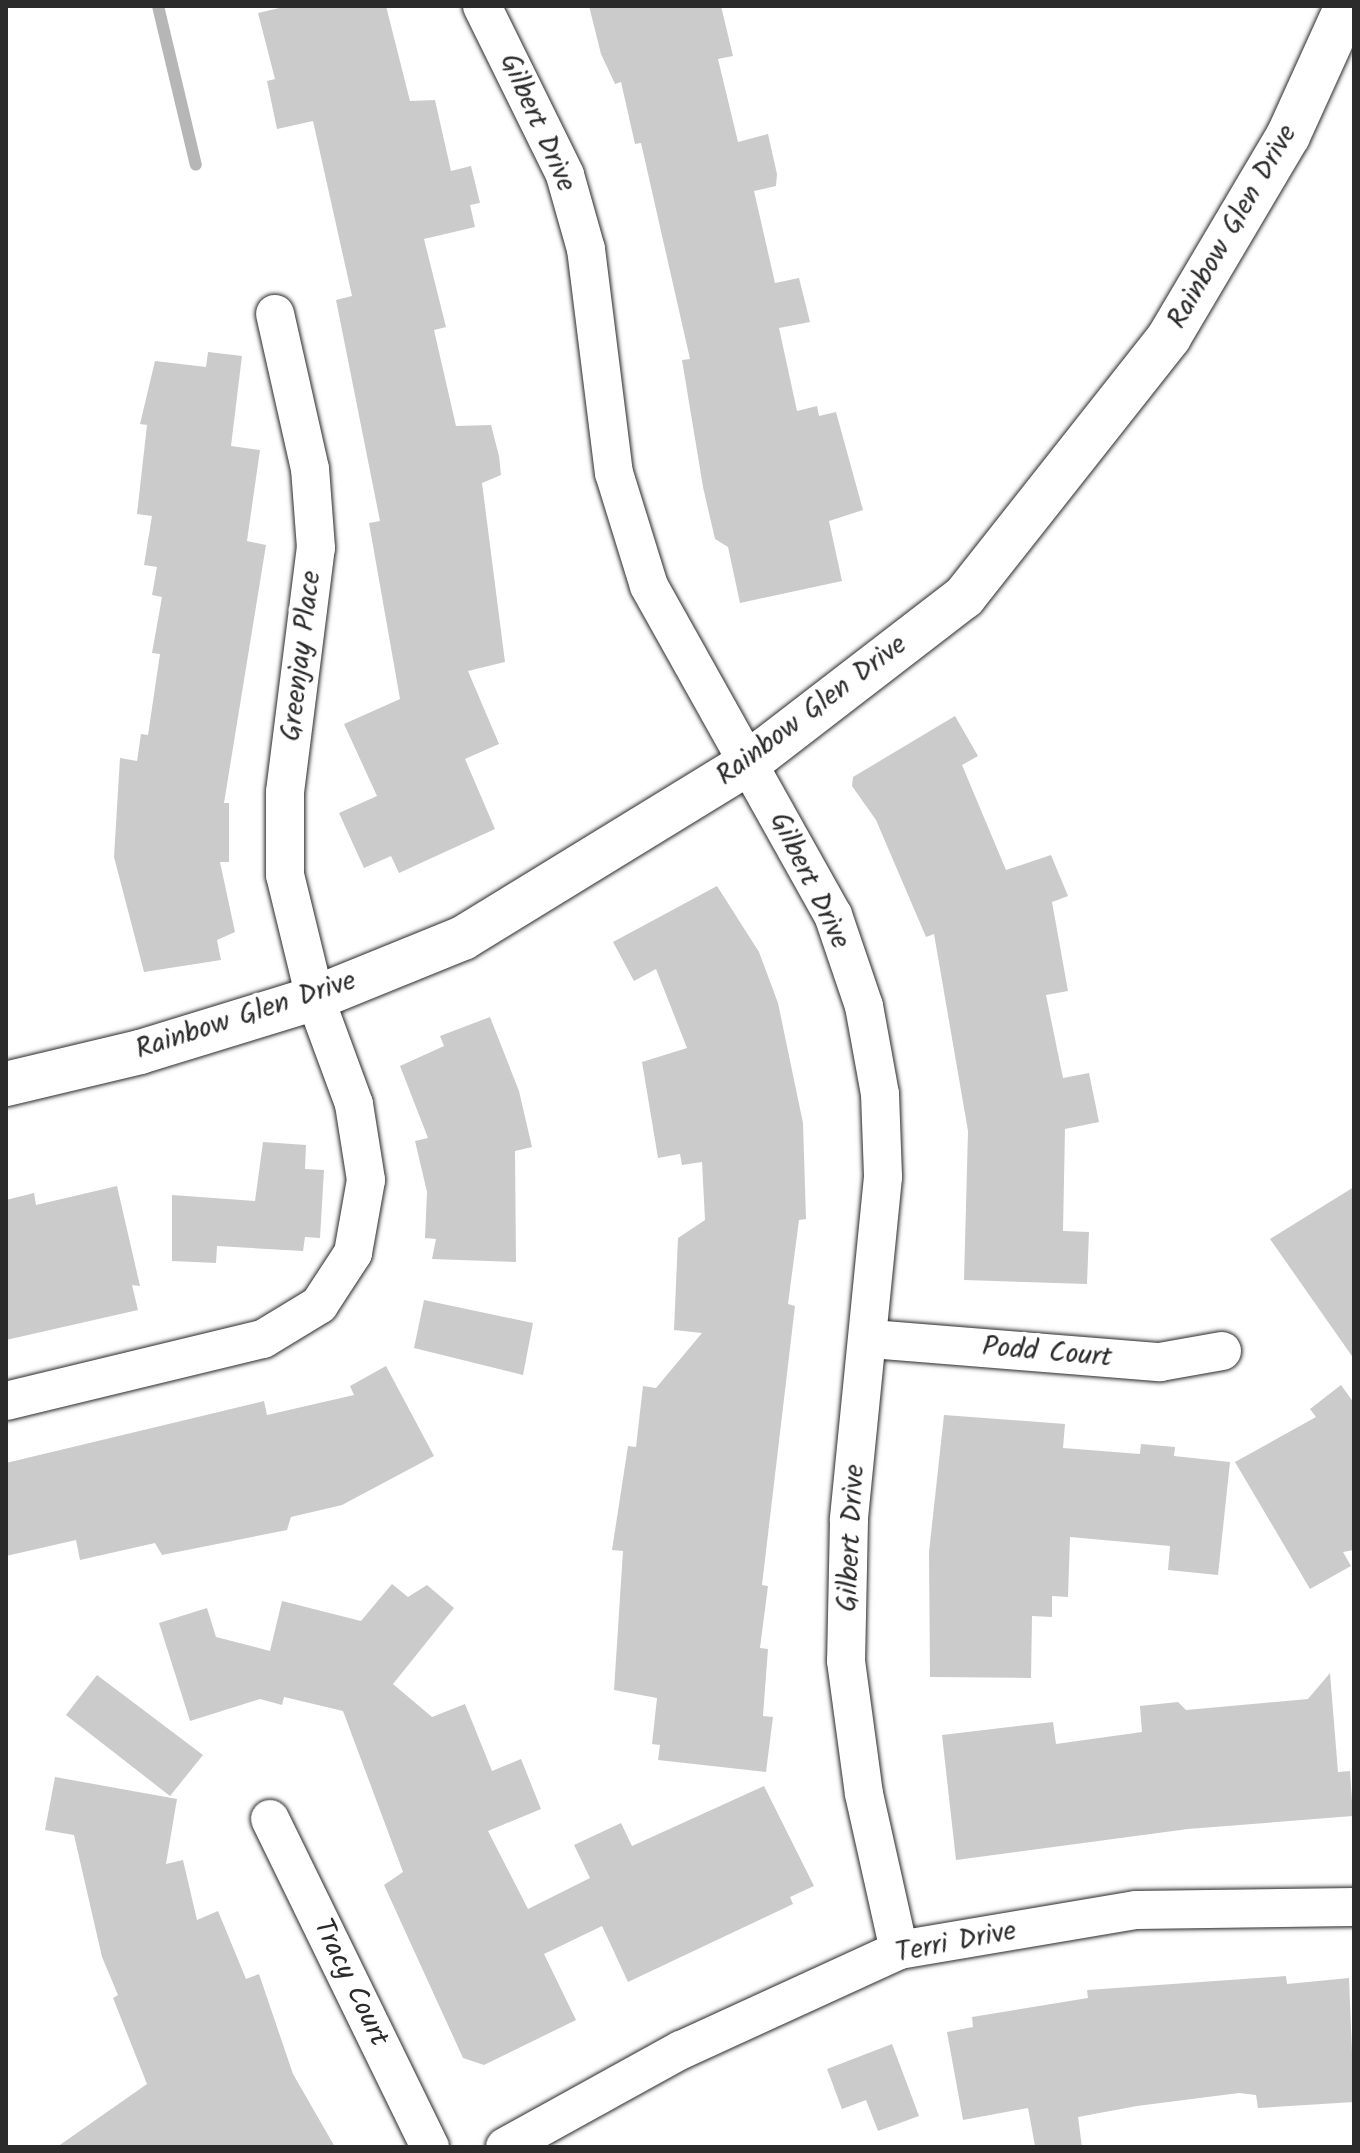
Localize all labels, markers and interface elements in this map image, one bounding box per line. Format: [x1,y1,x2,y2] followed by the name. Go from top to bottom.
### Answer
[492,49,582,197] street label: Gilbert Drive
[1161,119,1305,335] street label: Rainbow Glen Drive
[275,569,329,743] street label: Greenjay Place
[710,628,914,794] street label: Rainbow Glen Drive
[762,807,856,955] street label: Gilbert Drive
[132,965,360,1067] street label: Rainbow Glen Drive
[981,1331,1113,1375] street label: Podd Court
[831,1463,873,1613] street label: Gilbert Drive
[305,1914,395,2052] street label: Tracy Court
[893,1915,1019,1971] street label: Terri Drive

